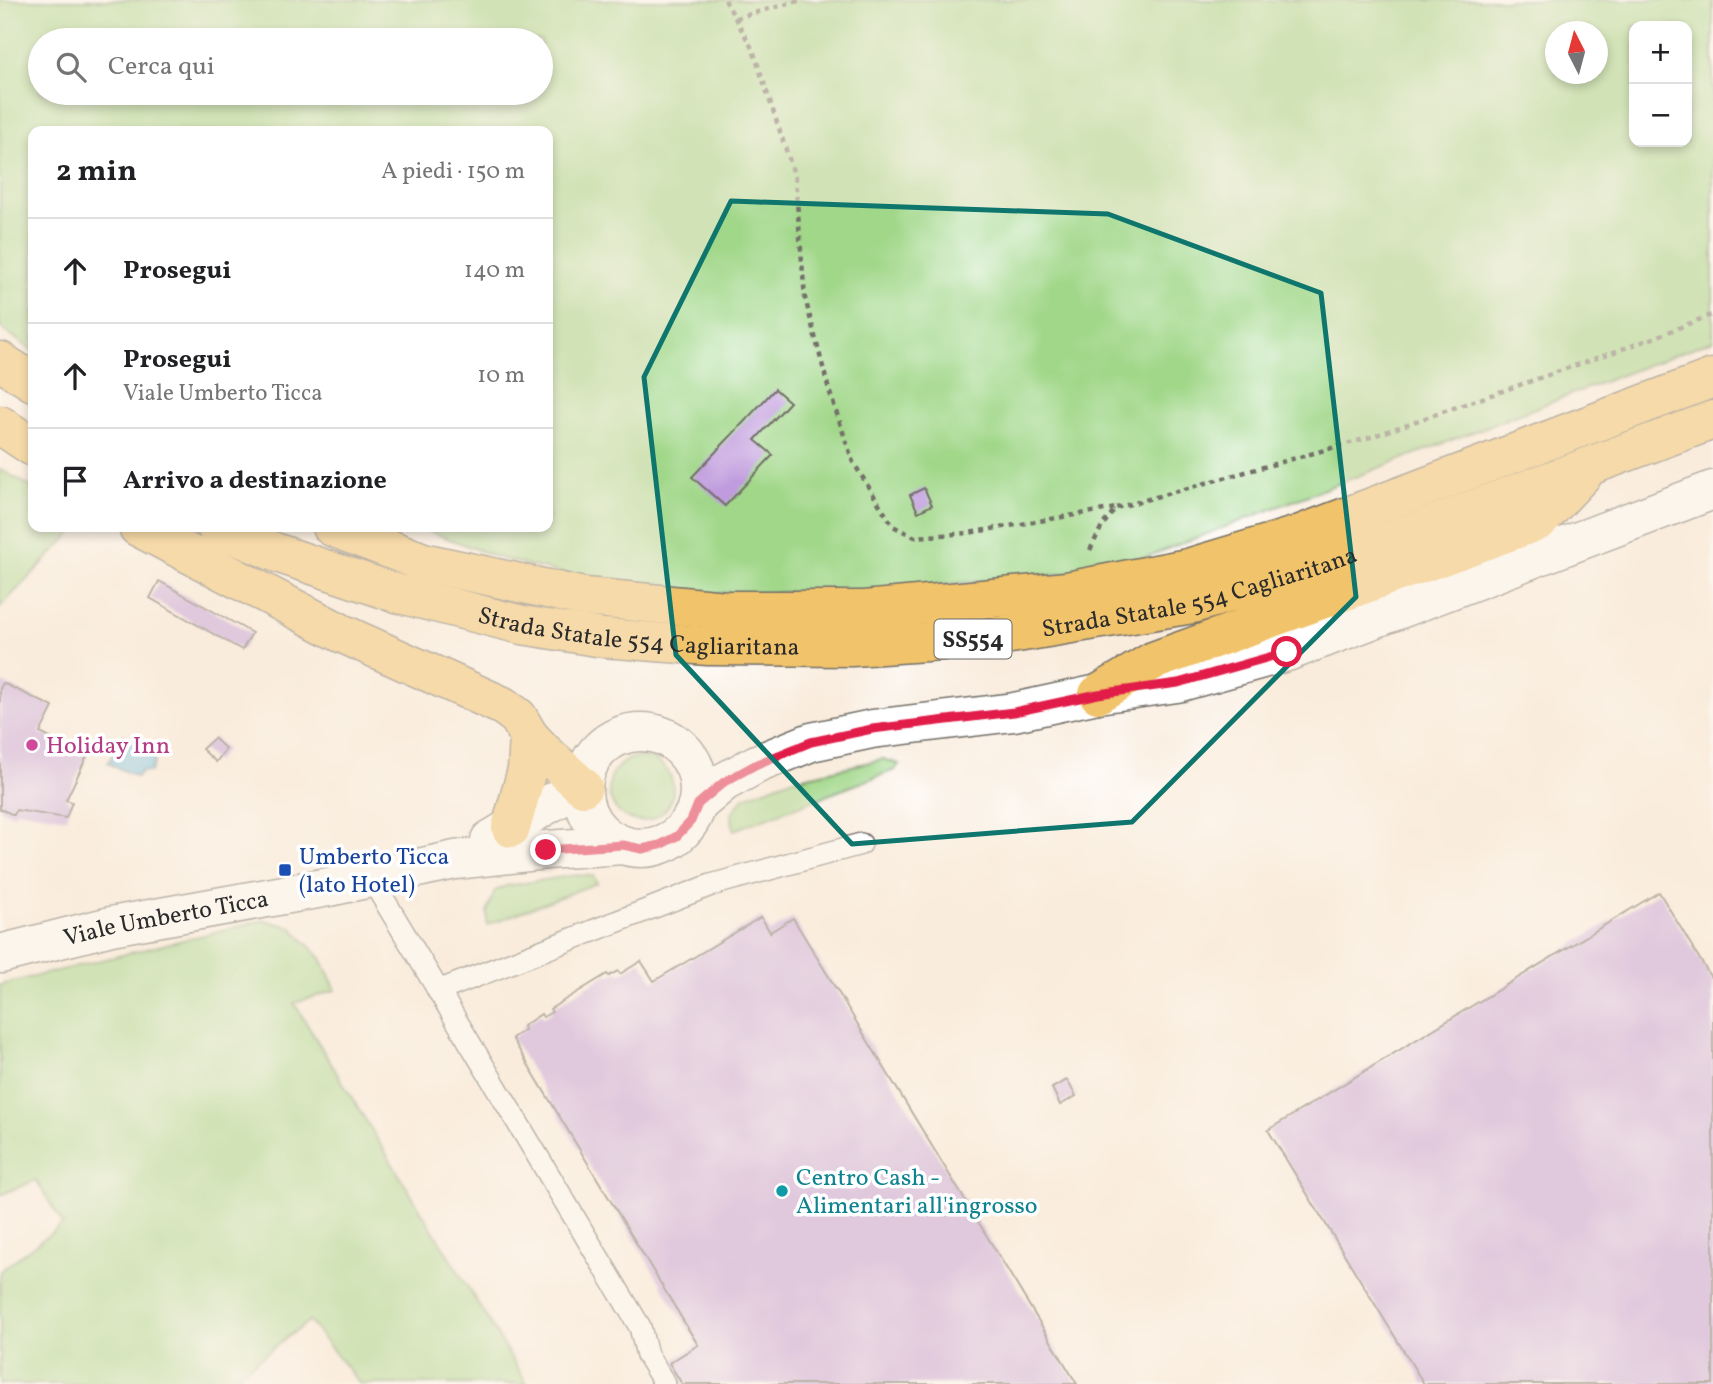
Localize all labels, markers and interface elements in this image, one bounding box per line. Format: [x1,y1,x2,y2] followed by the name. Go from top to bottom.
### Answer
[1545,21,1608,84] north arrow
[1629,21,1692,147] map controls
[1629,21,1692,84] button: +
[28,28,553,105] search box
[52,48,90,86] icon: search
[108,49,215,85] text: Cerca qui
[1629,84,1692,147] button: −
[56,151,137,193] text: 2 min
[381,156,525,188] text: A piedi · 150 m
[56,252,94,290] icon: ahead
[123,253,231,289] text: Prosegui
[464,255,525,287] text: 140 m
[123,342,231,378] text: Prosegui
[56,357,94,395] icon: ahead
[477,360,525,392] text: 10 m
[123,378,323,410] text: Viale Umberto Ticca
[56,462,94,500] icon: arrive
[123,463,387,499] text: Arrivo a destinazione
[1040,539,1362,648] street label: Strada Statale 554 Cagliaritana
[474,599,800,666] street label: Strada Statale 554 Cagliaritana
[934,620,1012,659] road number: SS554
[1271,636,1302,667] route start
[46,730,170,764] place label: Holiday Inn
[24,737,40,753] marker: Holiday Inn
[530,834,561,865] route end
[299,841,450,903] place label: Umberto Ticca (lato Hotel)
[277,862,293,878] marker: Umberto Ticca (lato Hotel)
[60,883,272,956] street label: Viale Umberto Ticca
[796,1162,1037,1224] place label: Centro Cash - Alimentari all'ingrosso
[774,1183,790,1199] marker: Centro Cash - Alimentari all'ingrosso

